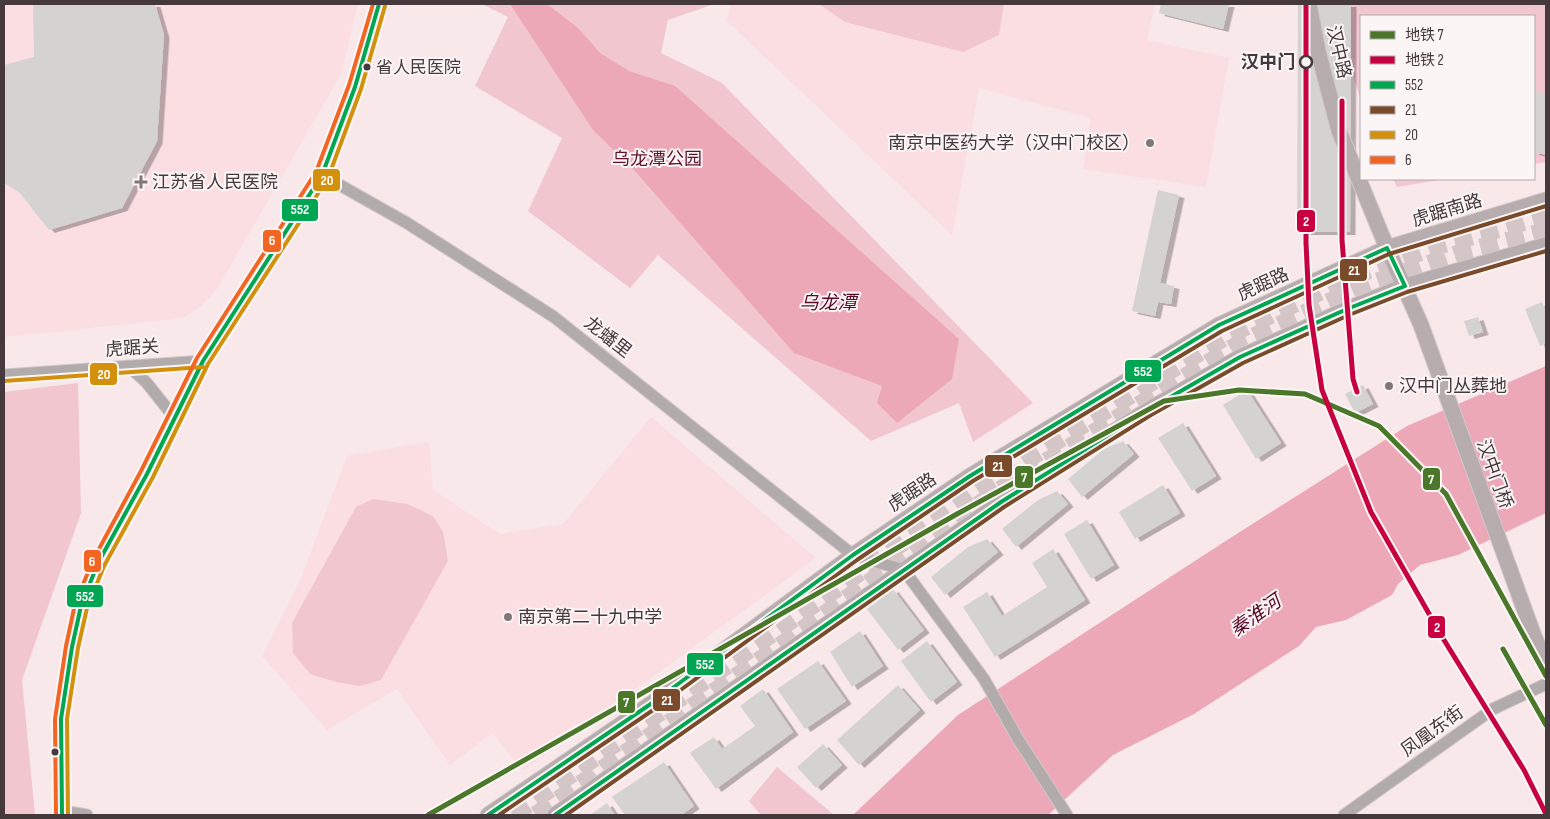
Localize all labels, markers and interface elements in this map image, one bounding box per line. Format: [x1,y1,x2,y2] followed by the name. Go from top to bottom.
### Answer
[1360,15,1535,180] legend
[1322,23,1355,81] street label: 汉中路
[1405,26,1443,45] text: 地铁 7
[1405,51,1444,70] text: 地铁 2
[1241,52,1295,73] place label: 汉中门
[1299,55,1313,69] marker: 汉中门
[376,58,461,78] place label: 省人民医院
[362,62,372,72] marker: 省人民医院
[1405,76,1423,95] text: 552
[1405,101,1417,120] text: 21
[1405,126,1418,145] text: 20
[888,133,1140,154] place label: 南京中医药大学（汉中门校区）
[1144,137,1156,149] marker: 南京中医药大学（汉中门校区）
[612,149,702,170] park label: 乌龙潭公园
[1405,151,1412,170] text: 6
[312,168,341,192] line badge: 20
[152,172,278,193] place label: 江苏省人民医院
[321,172,334,189] text: 20
[134,175,148,189] marker: 江苏省人民医院
[1410,190,1485,231] street label: 虎踞南路
[281,198,319,222] line badge: 552
[291,201,309,218] text: 552
[1296,209,1316,233] line badge: 2
[1303,213,1309,230] text: 2
[262,229,282,253] line badge: 6
[269,232,276,249] text: 6
[1339,258,1368,282] line badge: 21
[1348,262,1360,279] text: 21
[1234,264,1292,305] street label: 虎踞路
[799,292,859,315] water label: 乌龙潭
[580,312,635,362] street label: 龙蟠里
[104,336,160,361] street label: 虎踞关
[1124,359,1162,383] line badge: 552
[89,362,118,386] line badge: 20
[1134,363,1152,380] text: 552
[98,366,111,383] text: 20
[1399,376,1507,397] place label: 汉中门丛葬地
[1383,380,1395,392] marker: 汉中门丛葬地
[1472,437,1517,512] street label: 汉中门桥
[984,454,1013,478] line badge: 21
[992,458,1004,475] text: 21
[1014,465,1034,489] line badge: 7
[1422,467,1441,491] line badge: 7
[884,469,941,516] street label: 虎踞路
[1021,469,1028,486] text: 7
[1428,471,1435,488] text: 7
[83,549,102,573] line badge: 6
[89,553,96,570] text: 6
[66,584,104,608] line badge: 552
[76,588,94,605] text: 552
[1226,588,1289,642] water label: 秦淮河
[518,607,662,628] place label: 南京第二十九中学
[502,611,514,623] marker: 南京第二十九中学
[1427,615,1446,639] line badge: 2
[1434,619,1440,636] text: 2
[686,652,724,676] line badge: 552
[696,656,714,673] text: 552
[652,688,681,712] line badge: 21
[617,690,636,714] line badge: 7
[661,692,673,709] text: 21
[623,694,630,711] text: 7
[1397,702,1468,761] street label: 凤凰东街
[50,747,60,757] unlabelled marker

